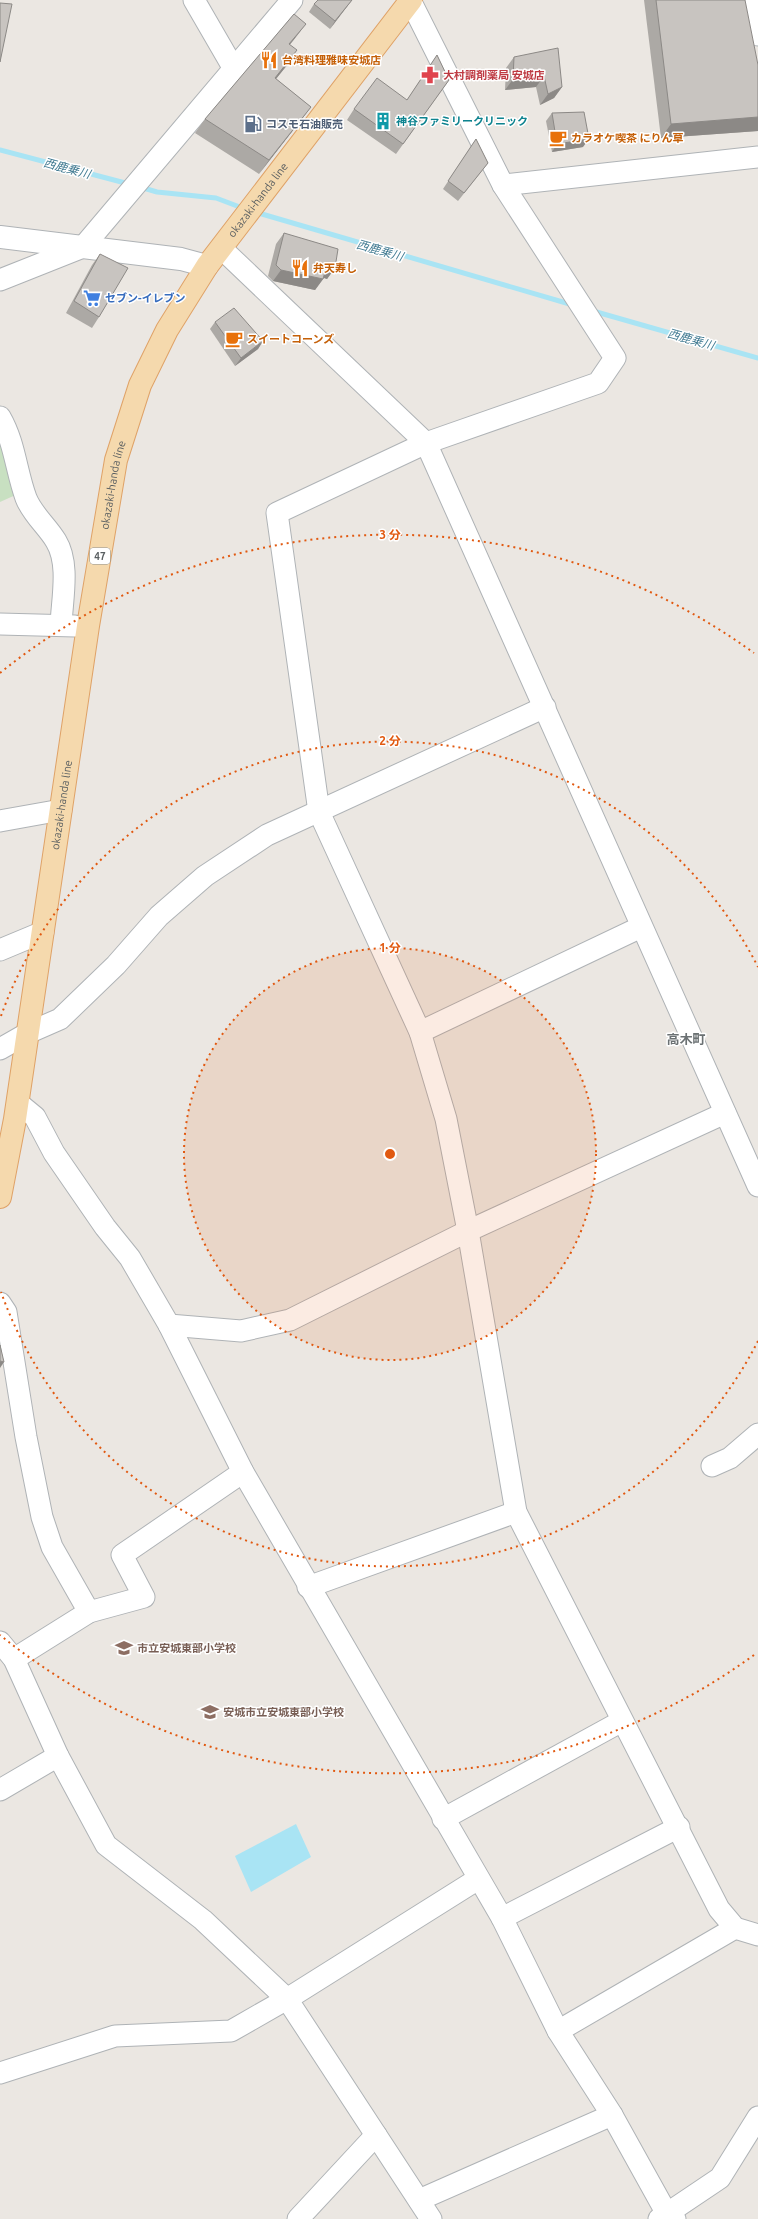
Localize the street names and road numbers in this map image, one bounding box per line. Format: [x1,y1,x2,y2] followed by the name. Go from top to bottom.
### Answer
[225,160,290,239] street label: okazaki-handa line
[98,439,128,530] street label: okazaki-handa line
[90,548,110,564] road number: 47
[49,759,74,851] street label: okazaki-handa line

